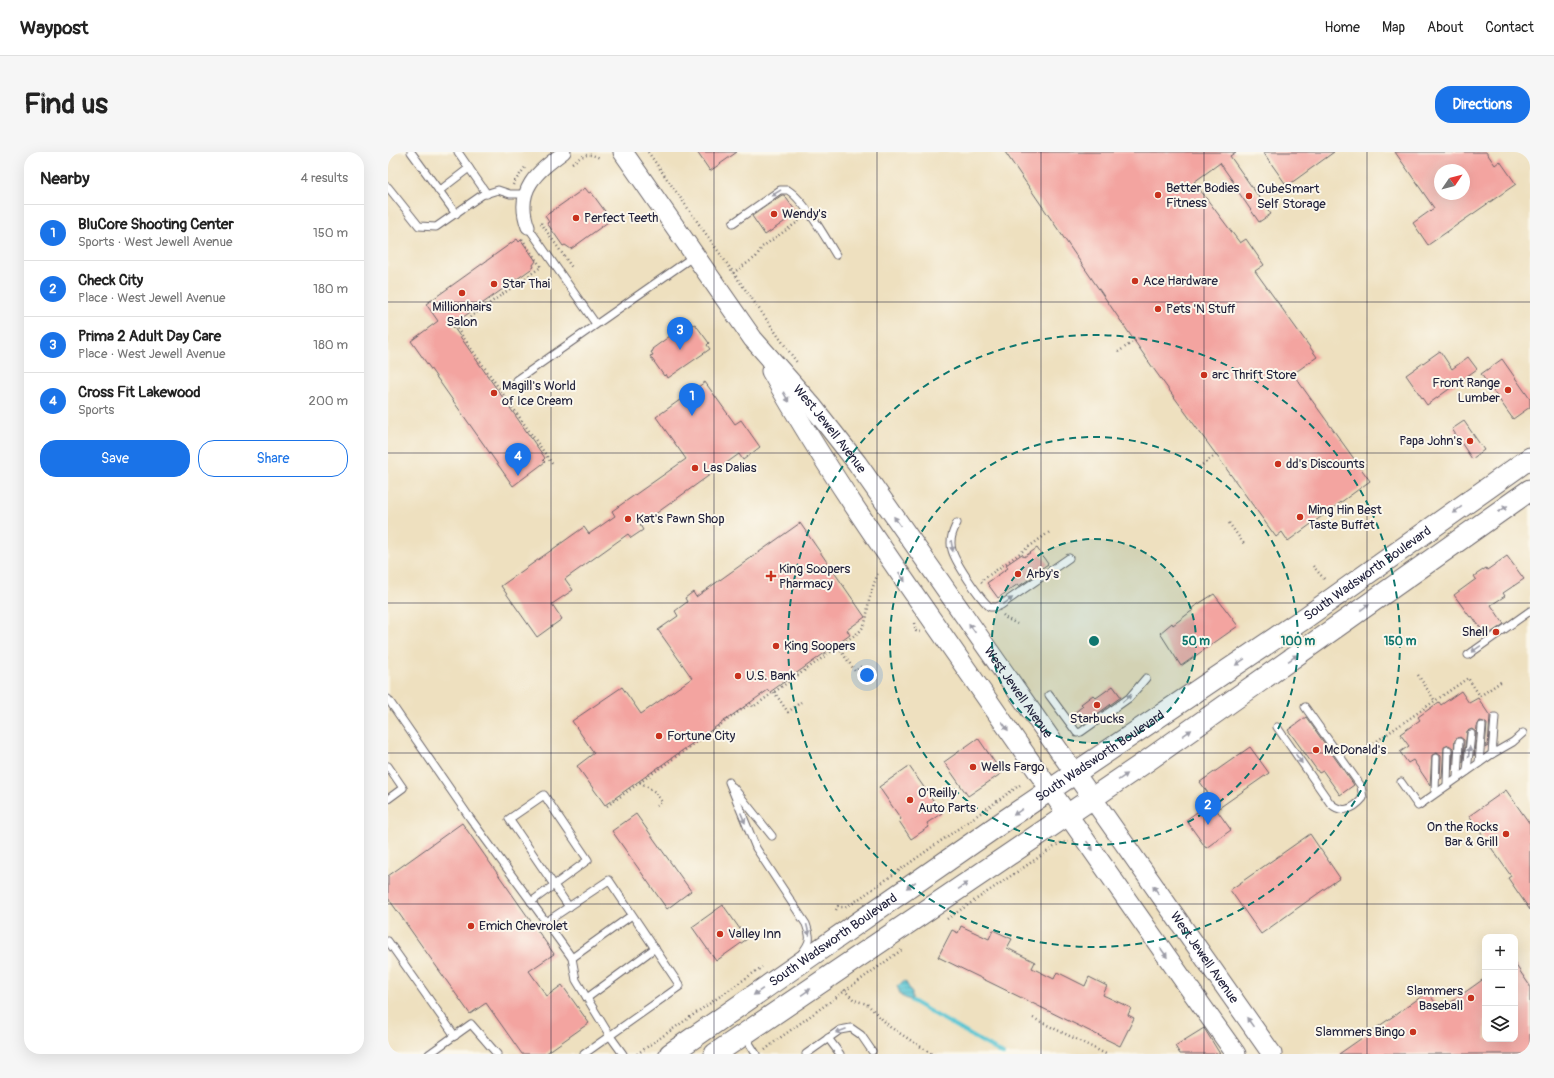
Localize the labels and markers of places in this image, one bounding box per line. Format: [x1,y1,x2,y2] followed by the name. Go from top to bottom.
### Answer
[1166,180,1240,211] place label: Better Bodies Fitness
[1257,181,1326,212] place label: CubeSmart Self Storage
[1153,190,1163,200] marker: Better Bodies Fitness
[1244,191,1254,201] marker: CubeSmart Self Storage
[782,206,827,222] place label: Wendy's
[769,209,779,219] marker: Wendy's
[584,210,658,226] place label: Perfect Teeth
[571,213,581,223] marker: Perfect Teeth
[1143,273,1218,289] place label: Ace Hardware
[502,276,550,292] place label: Star Thai
[1130,276,1140,286] marker: Ace Hardware
[489,279,499,289] marker: Star Thai
[457,288,467,298] marker: Millionhairs Salon
[432,299,492,330] place label: Millionhairs Salon
[1166,301,1236,317] place label: Pets 'N Stuff
[1153,304,1163,314] marker: Pets 'N Stuff
[667,317,693,350] pin: 3
[1212,367,1297,383] place label: arc Thrift Store
[1199,370,1209,380] marker: arc Thrift Store
[1432,375,1501,406] place label: Front Range Lumber
[502,378,576,409] place label: Magill's World of Ice Cream
[679,383,705,416] pin: 1
[1503,385,1513,395] marker: Front Range Lumber
[489,388,499,398] marker: Magill's World of Ice Cream
[1399,433,1462,449] place label: Papa John's
[1465,436,1475,446] marker: Papa John's
[505,443,531,476] pin: 4
[1286,456,1365,472] place label: dd's Discounts
[1273,459,1283,469] marker: dd's Discounts
[703,460,757,476] place label: Las Dalias
[690,463,700,473] marker: Las Dalias
[1308,502,1382,533] place label: Ming Hin Best Taste Buffet
[636,511,725,527] place label: Kat's Pawn Shop
[1295,512,1305,522] marker: Ming Hin Best Taste Buffet
[623,514,633,524] marker: Kat's Pawn Shop
[779,561,851,592] place label: King Soopers Pharmacy
[1026,566,1059,582] place label: Arby's
[1013,569,1023,579] marker: Arby's
[766,571,776,581] marker: King Soopers Pharmacy
[1462,624,1488,640] place label: Shell
[1491,627,1501,637] marker: Shell
[1087,634,1101,648] centre of rings
[784,638,856,654] place label: King Soopers
[771,641,781,651] marker: King Soopers
[746,668,796,684] place label: U.S. Bank
[733,671,743,681] marker: U.S. Bank
[1092,700,1102,710] marker: Starbucks
[1070,711,1124,727] place label: Starbucks
[667,728,736,744] place label: Fortune City
[654,731,664,741] marker: Fortune City
[1324,742,1386,758] place label: McDonald's
[1311,745,1321,755] marker: McDonald's
[981,759,1045,775] place label: Wells Fargo
[968,762,978,772] marker: Wells Fargo
[918,785,976,816] place label: O'Reilly Auto Parts
[1195,792,1221,825] pin: 2
[905,795,915,805] marker: O'Reilly Auto Parts
[1427,819,1498,850] place label: On the Rocks Bar & Grill
[1501,829,1511,839] marker: On the Rocks Bar & Grill
[479,918,568,934] place label: Emich Chevrolet
[466,921,476,931] marker: Emich Chevrolet
[728,926,781,942] place label: Valley Inn
[715,929,725,939] marker: Valley Inn
[1406,983,1463,1014] place label: Slammers Baseball
[1466,993,1476,1003] marker: Slammers Baseball
[1315,1024,1405,1040] place label: Slammers Bingo
[1408,1027,1418,1037] marker: Slammers Bingo

